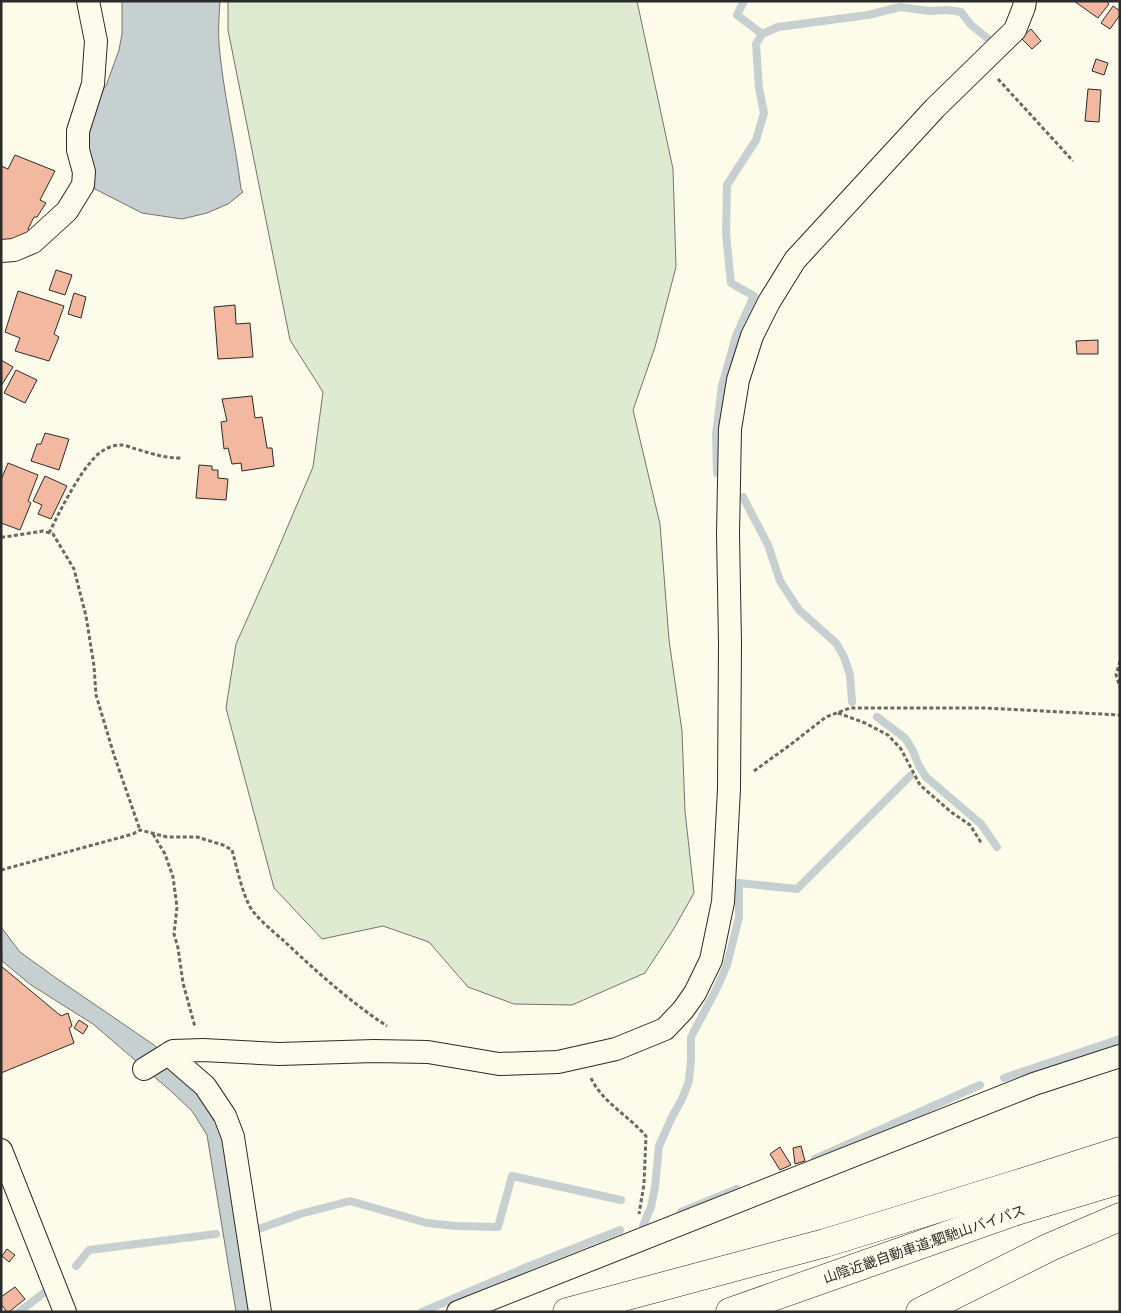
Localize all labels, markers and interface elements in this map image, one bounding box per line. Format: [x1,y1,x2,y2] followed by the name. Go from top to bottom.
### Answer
[821,1202,1027,1286] street label: 山陰近畿自動車道;駟馳山バイパス

